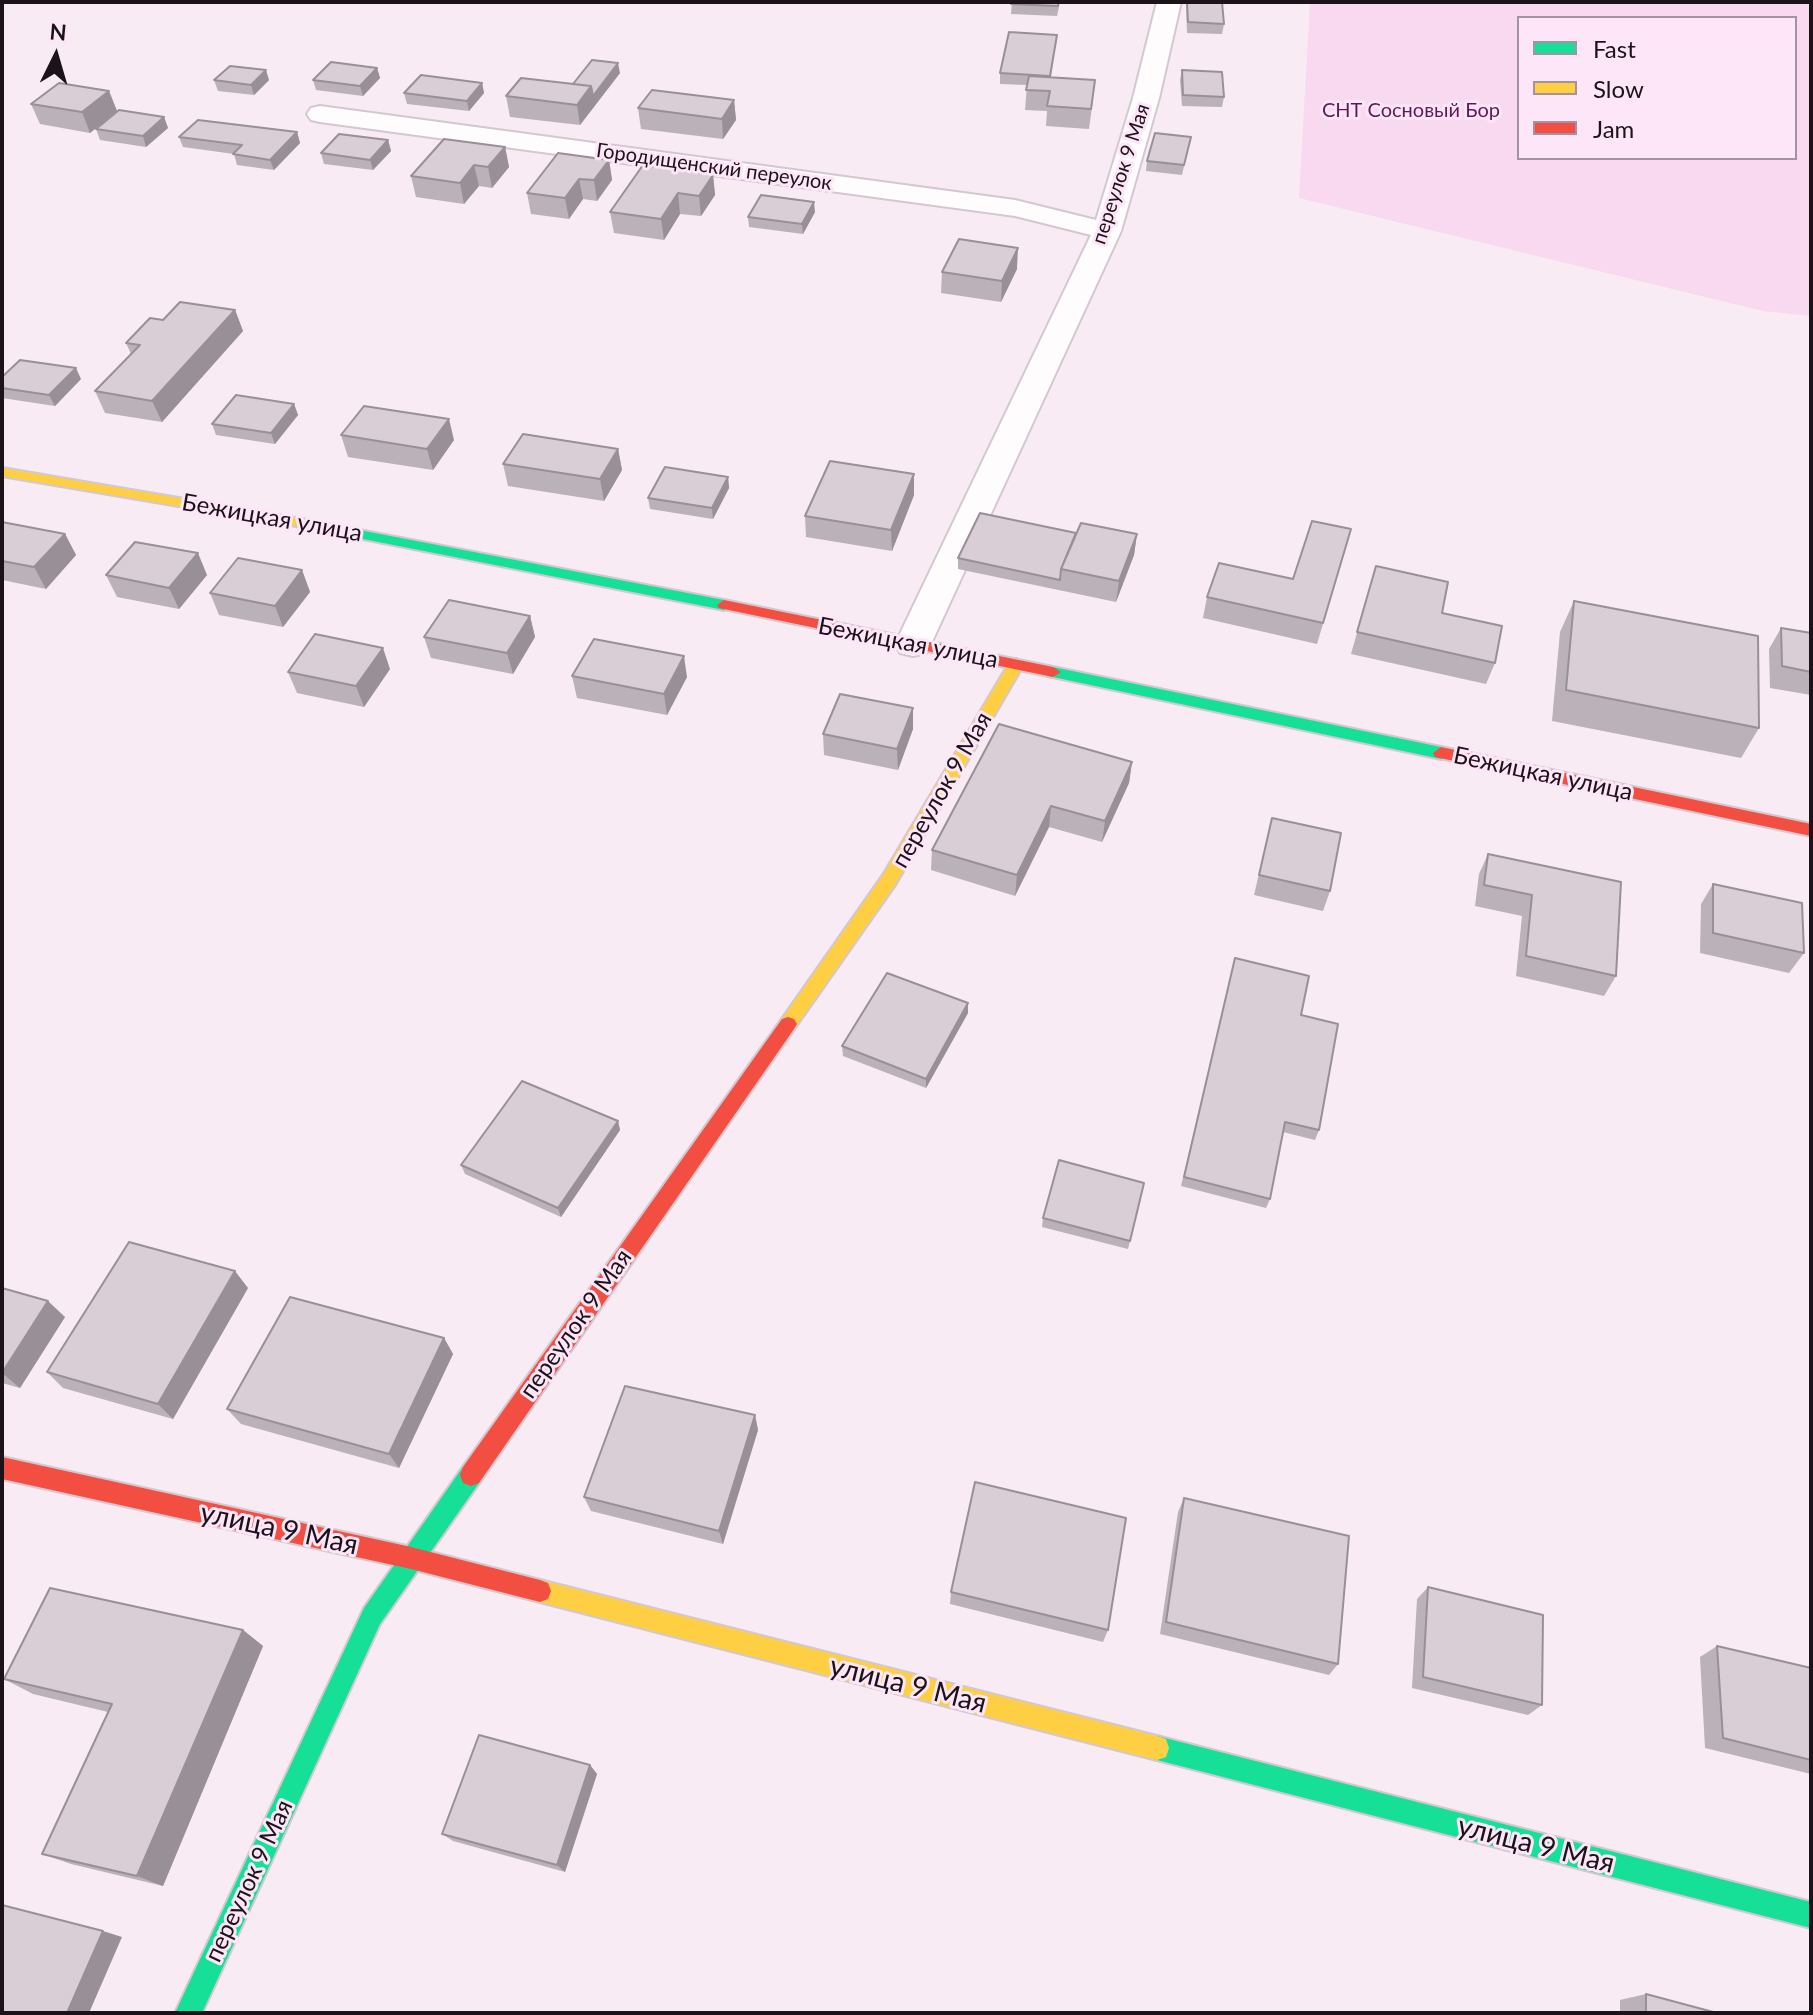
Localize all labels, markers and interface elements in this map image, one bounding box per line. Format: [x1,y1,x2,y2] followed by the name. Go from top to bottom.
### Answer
[16,16,96,96] north arrow
[1517,16,1797,160] legend
[49,17,68,46] text: N
[1593,34,1636,63] text: Fast
[1593,74,1644,103] text: Slow
[1322,99,1500,123] park label: СНТ Сосновый Бор
[1087,101,1155,247] street label: переулок 9 Мая
[1593,114,1634,143] text: Jam
[595,139,833,195] street label: Городищенский переулок
[180,488,364,548] street label: Бежицкая улица
[816,611,1000,675] street label: Бежицкая улица
[886,707,998,873] street label: переулок 9 Мая
[1451,741,1635,807] street label: Бежицкая улица
[514,1244,638,1404] street label: переулок 9 Мая
[197,1496,361,1562] street label: улица 9 Мая
[826,1649,990,1721] street label: улица 9 Мая
[199,1796,299,1966] street label: переулок 9 Мая
[1454,1809,1618,1881] street label: улица 9 Мая

